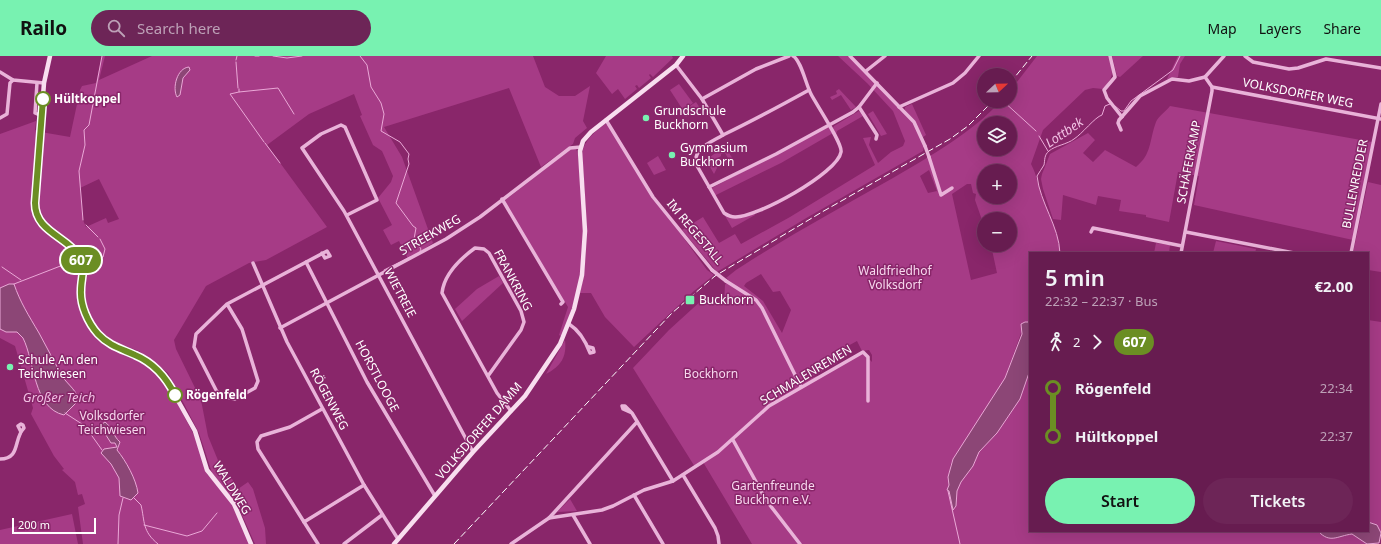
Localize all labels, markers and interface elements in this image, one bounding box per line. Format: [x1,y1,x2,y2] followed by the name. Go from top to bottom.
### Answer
[91,10,371,46] search box
[20,15,67,41] text: Railo
[105,17,127,39] icon: search
[137,18,221,38] text: Search here
[1208,19,1237,38] text: Map
[1259,19,1301,38] text: Layers
[1323,19,1361,38] text: Share
[977,68,1017,108] north arrow
[977,68,1017,252] map controls
[1241,73,1355,112] street label: VOLKSDORFER WEG
[54,90,121,107] place label: Hültkoppel
[35,91,51,107] marker: Hültkoppel
[654,102,726,133] place label: Grundschule Buckhorn
[1041,112,1087,151] water label: Lottbek
[641,113,651,123] marker: Grundschule Buckhorn
[977,116,1017,156] button: layers
[1172,119,1205,205] street label: SCHÄFERKAMP
[1338,137,1372,230] street label: BULLENREDDER
[680,139,748,170] place label: Gymnasium Buckhorn
[667,150,677,160] marker: Gymnasium Buckhorn
[977,164,1017,204] button: +
[663,195,728,268] street label: IM REGESTALL
[396,210,463,259] street label: STREEKWEG
[977,212,1017,252] button: −
[490,246,537,313] street label: FRANKRING
[58,247,104,273] line badge: 607
[69,250,93,269] text: 607
[858,262,932,293] park label: Waldfriedhof Volksdorf
[1045,262,1105,292] text: 5 min
[380,265,420,320] street label: WIETREIE
[1314,276,1353,296] text: €2.00
[699,291,753,308] place label: Buckhorn
[1045,292,1158,310] text: 22:32 – 22:37 · Bus
[684,294,696,306] marker: Buckhorn
[1045,331,1067,353] icon: walk
[1086,331,1108,353] icon: forward
[1122,332,1146,351] text: 607
[1073,333,1080,351] text: 2
[351,337,404,415] street label: HORSTLOOGE
[757,340,855,409] street label: SCHMALENREMEN
[18,351,98,382] place label: Schule An den Teichwiesen
[5,362,15,372] marker: Schule An den Teichwiesen
[306,365,353,433] street label: RÖGENWEG
[684,365,738,382] park label: Bockhorn
[432,378,526,483] street label: VOLKSDORFER DAMM
[1075,378,1151,398] text: Rögenfeld
[1320,379,1353,397] text: 22:34
[186,386,247,403] place label: Rögenfeld
[167,387,183,403] marker: Rögenfeld
[23,388,95,406] water label: Großer Teich
[78,407,146,438] park label: Volksdorfer Teichwiesen
[1075,426,1158,446] text: Hültkoppel
[1320,427,1353,445] text: 22:37
[209,458,255,518] street label: WALDWEG
[731,477,815,508] park label: Gartenfreunde Buckhorn e.V.
[1045,478,1195,524] button: Start
[1203,478,1353,524] button: Tickets
[12,516,96,535] scale bar
[18,517,50,532] text: 200 m

